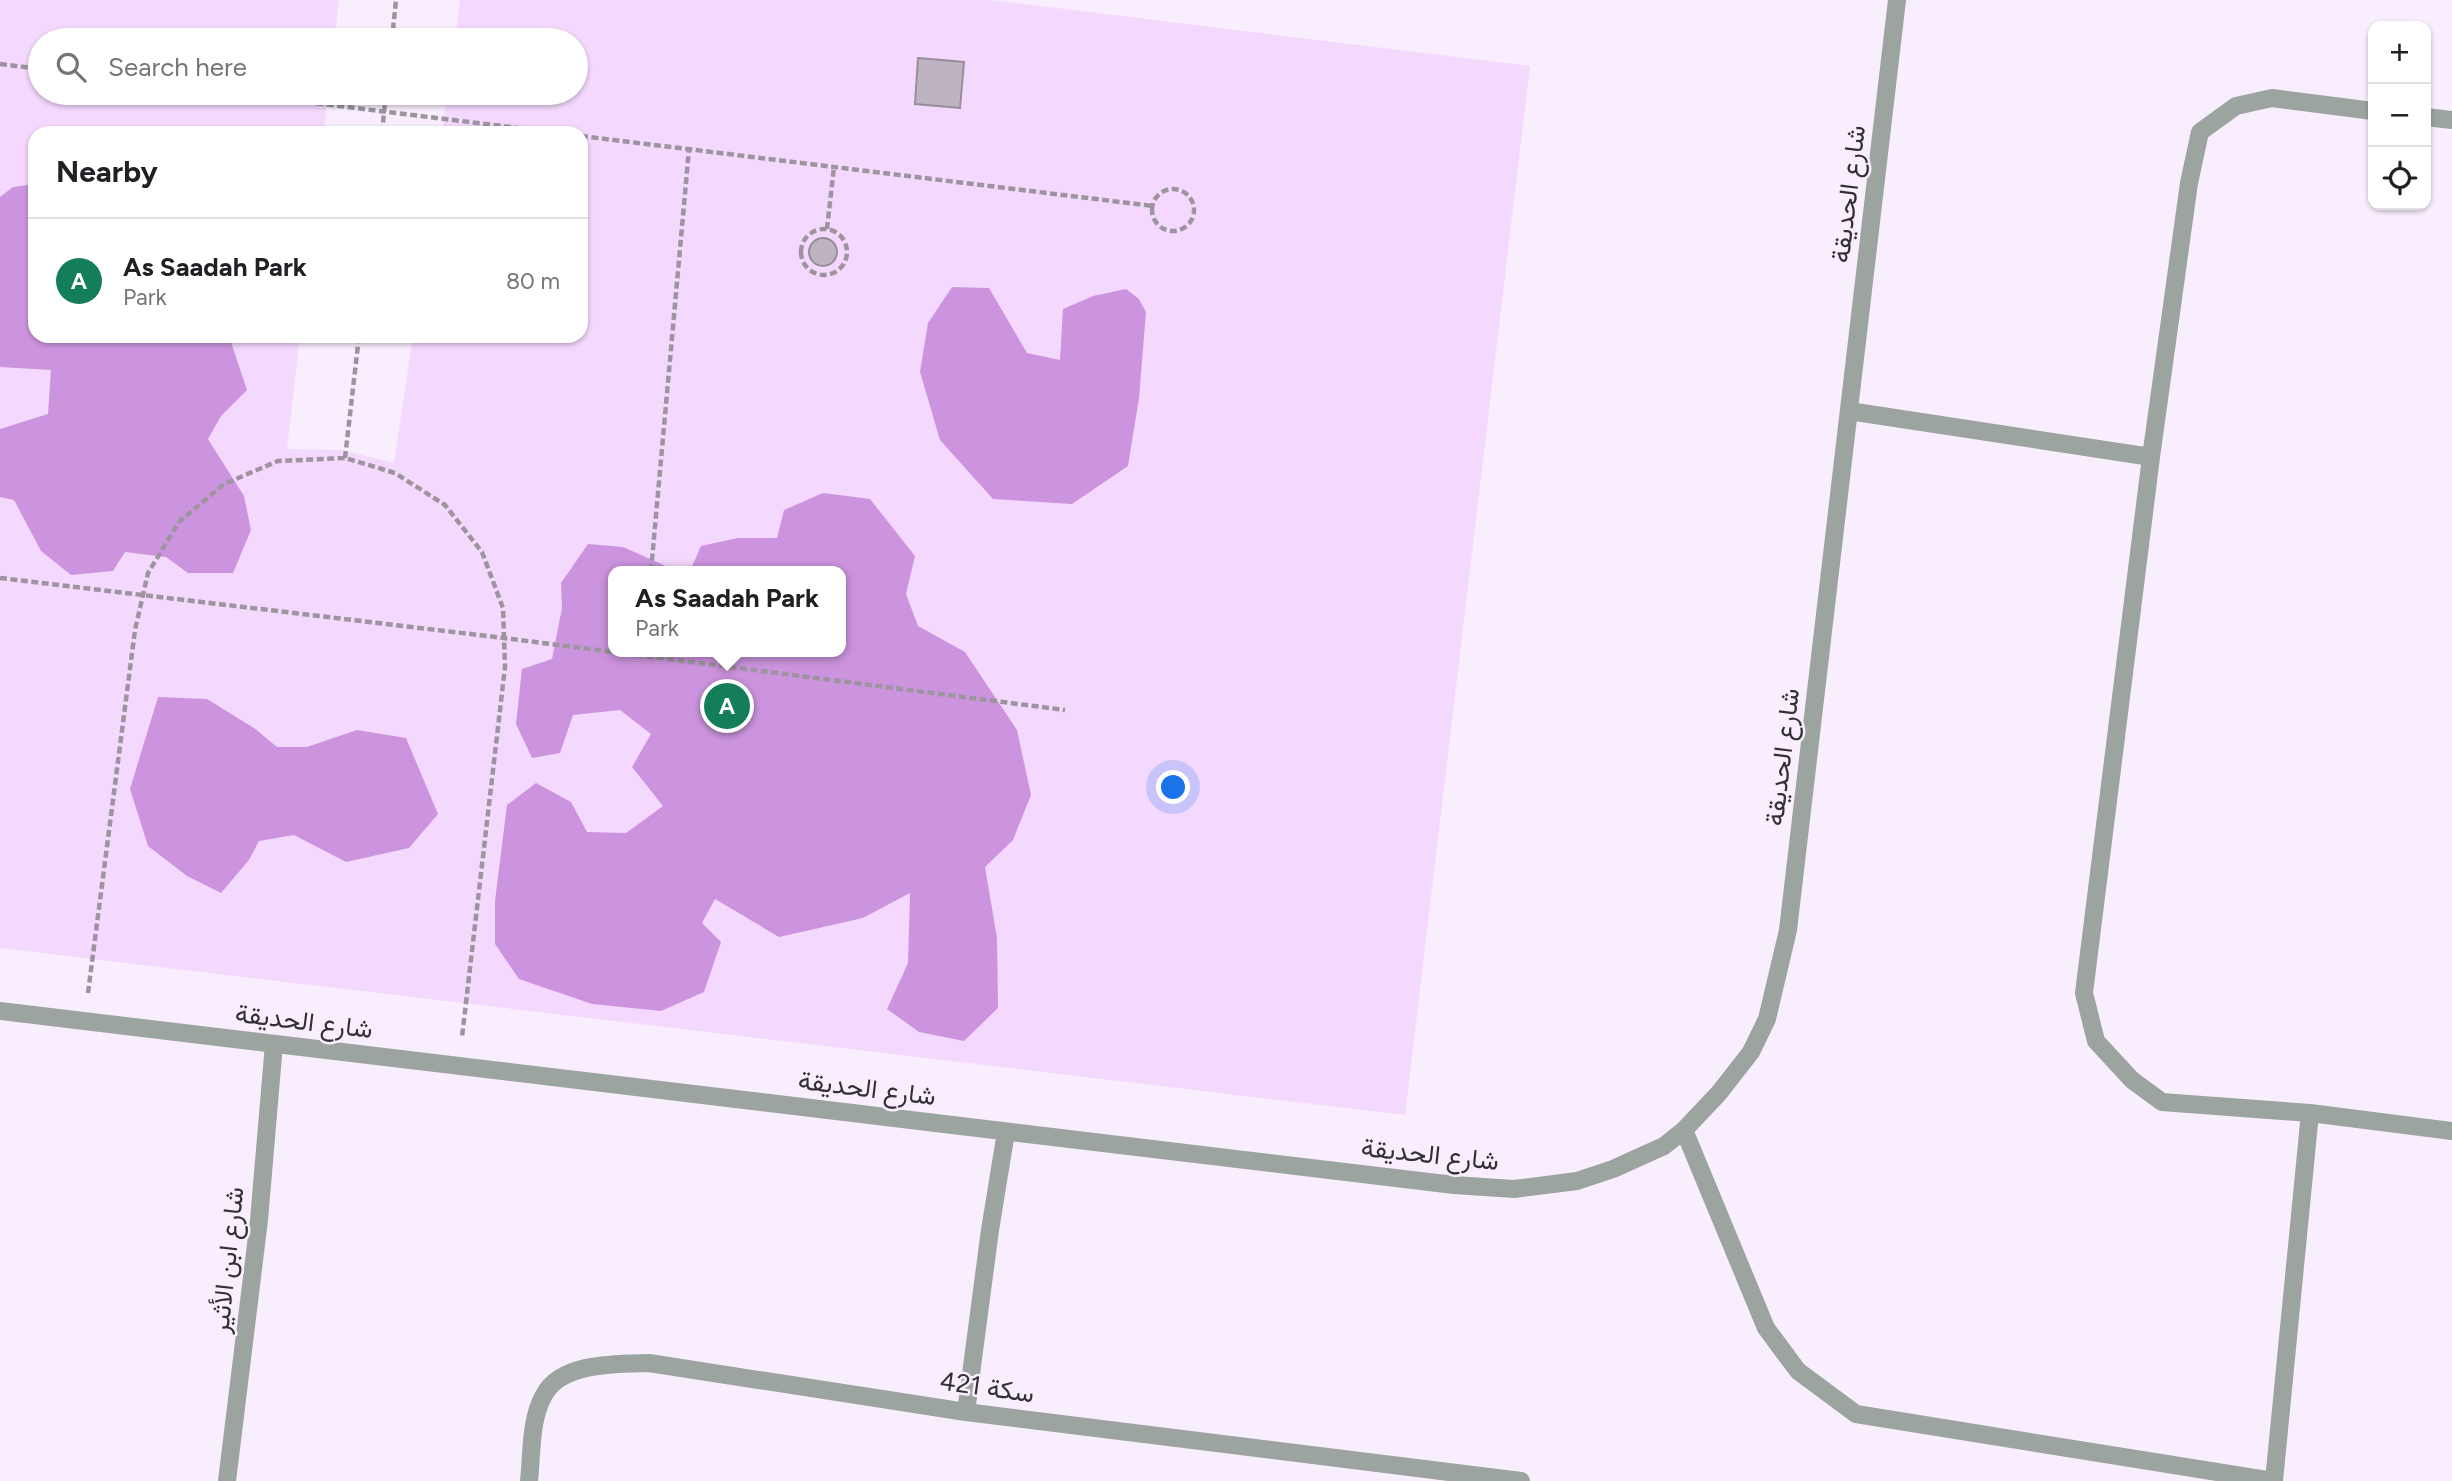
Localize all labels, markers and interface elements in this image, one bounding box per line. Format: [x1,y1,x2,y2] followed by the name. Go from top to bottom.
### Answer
[2368,21,2431,210] map controls
[2368,21,2431,84] button: +
[28,28,588,105] search box
[52,48,90,86] icon: search
[108,51,247,83] text: Search here
[2368,84,2431,147] button: −
[1824,123,1874,265] street label: شارع الحديقة
[2368,147,2431,210] button: locate
[56,153,158,190] text: Nearby
[123,251,307,283] text: As Saadah Park
[71,267,87,295] text: A
[506,267,560,295] text: 80 m
[123,283,167,311] text: Park
[608,566,846,657] popup
[635,582,819,614] text: As Saadah Park
[635,614,679,642] text: Park
[704,680,750,732] pin: A
[1758,686,1808,828] street label: شارع الحديقة
[1156,770,1190,804] your location
[233,997,375,1047] street label: شارع الحديقة
[796,1064,938,1114] street label: شارع الحديقة
[1359,1131,1500,1179] street label: شارع الحديقة
[203,1185,253,1336] street label: شارع ابن الأثير
[938,1365,1036,1409] street label: سكة 421

